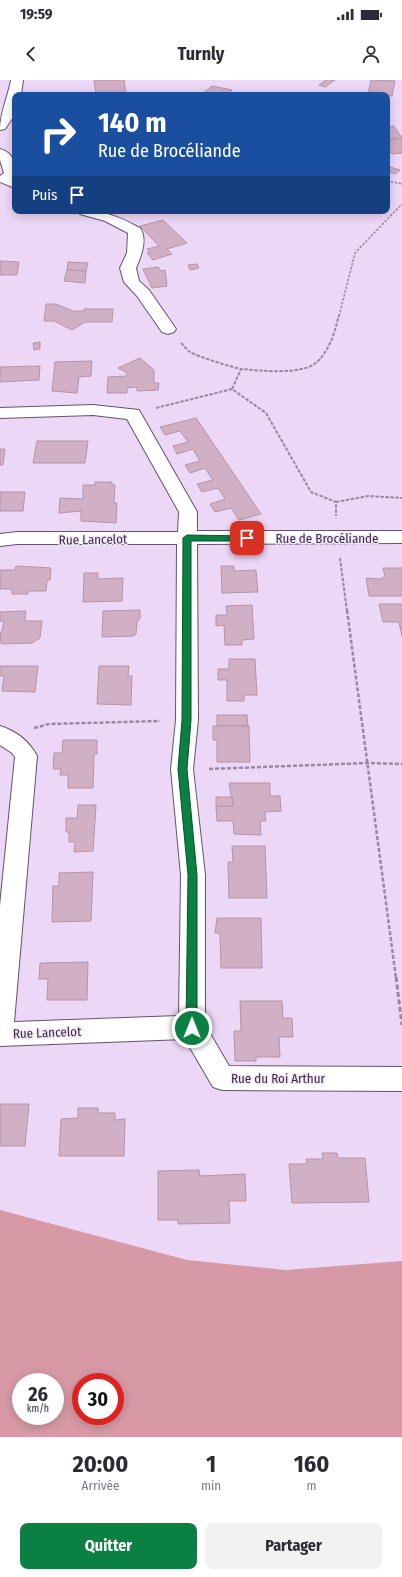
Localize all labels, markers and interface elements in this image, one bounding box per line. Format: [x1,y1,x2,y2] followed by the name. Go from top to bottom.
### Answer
[20,5,53,23] text: 19:59
[20,43,42,65] icon: back
[178,43,224,65] text: Turnly
[360,43,382,65] icon: person
[98,106,167,139] text: 140 m
[32,108,84,160] icon: right
[98,140,241,162] text: Rue de Brocéliande
[66,184,88,206] icon: arrive
[32,186,58,204] text: Puis
[230,521,264,555] pin
[236,527,258,549] icon: arrive
[59,531,128,548] street label: Rue Lancelot
[276,531,379,546] street label: Rue de Brocéliande
[171,1007,213,1049] position arrow
[13,1024,82,1041] street label: Rue Lancelot
[231,1071,325,1086] street label: Rue du Roi Arthur
[72,1373,124,1425] speed limit sign: 30
[28,1382,48,1406] text: 26
[27,1403,49,1415] text: km/h
[73,1450,128,1478] text: 20:00
[206,1450,216,1478] text: 1
[294,1450,329,1478] text: 160
[82,1478,119,1493] text: Arrivée
[201,1478,221,1493] text: min
[307,1478,317,1493] text: m
[20,1523,197,1569] button: Quitter
[205,1523,382,1569] button: Partager

